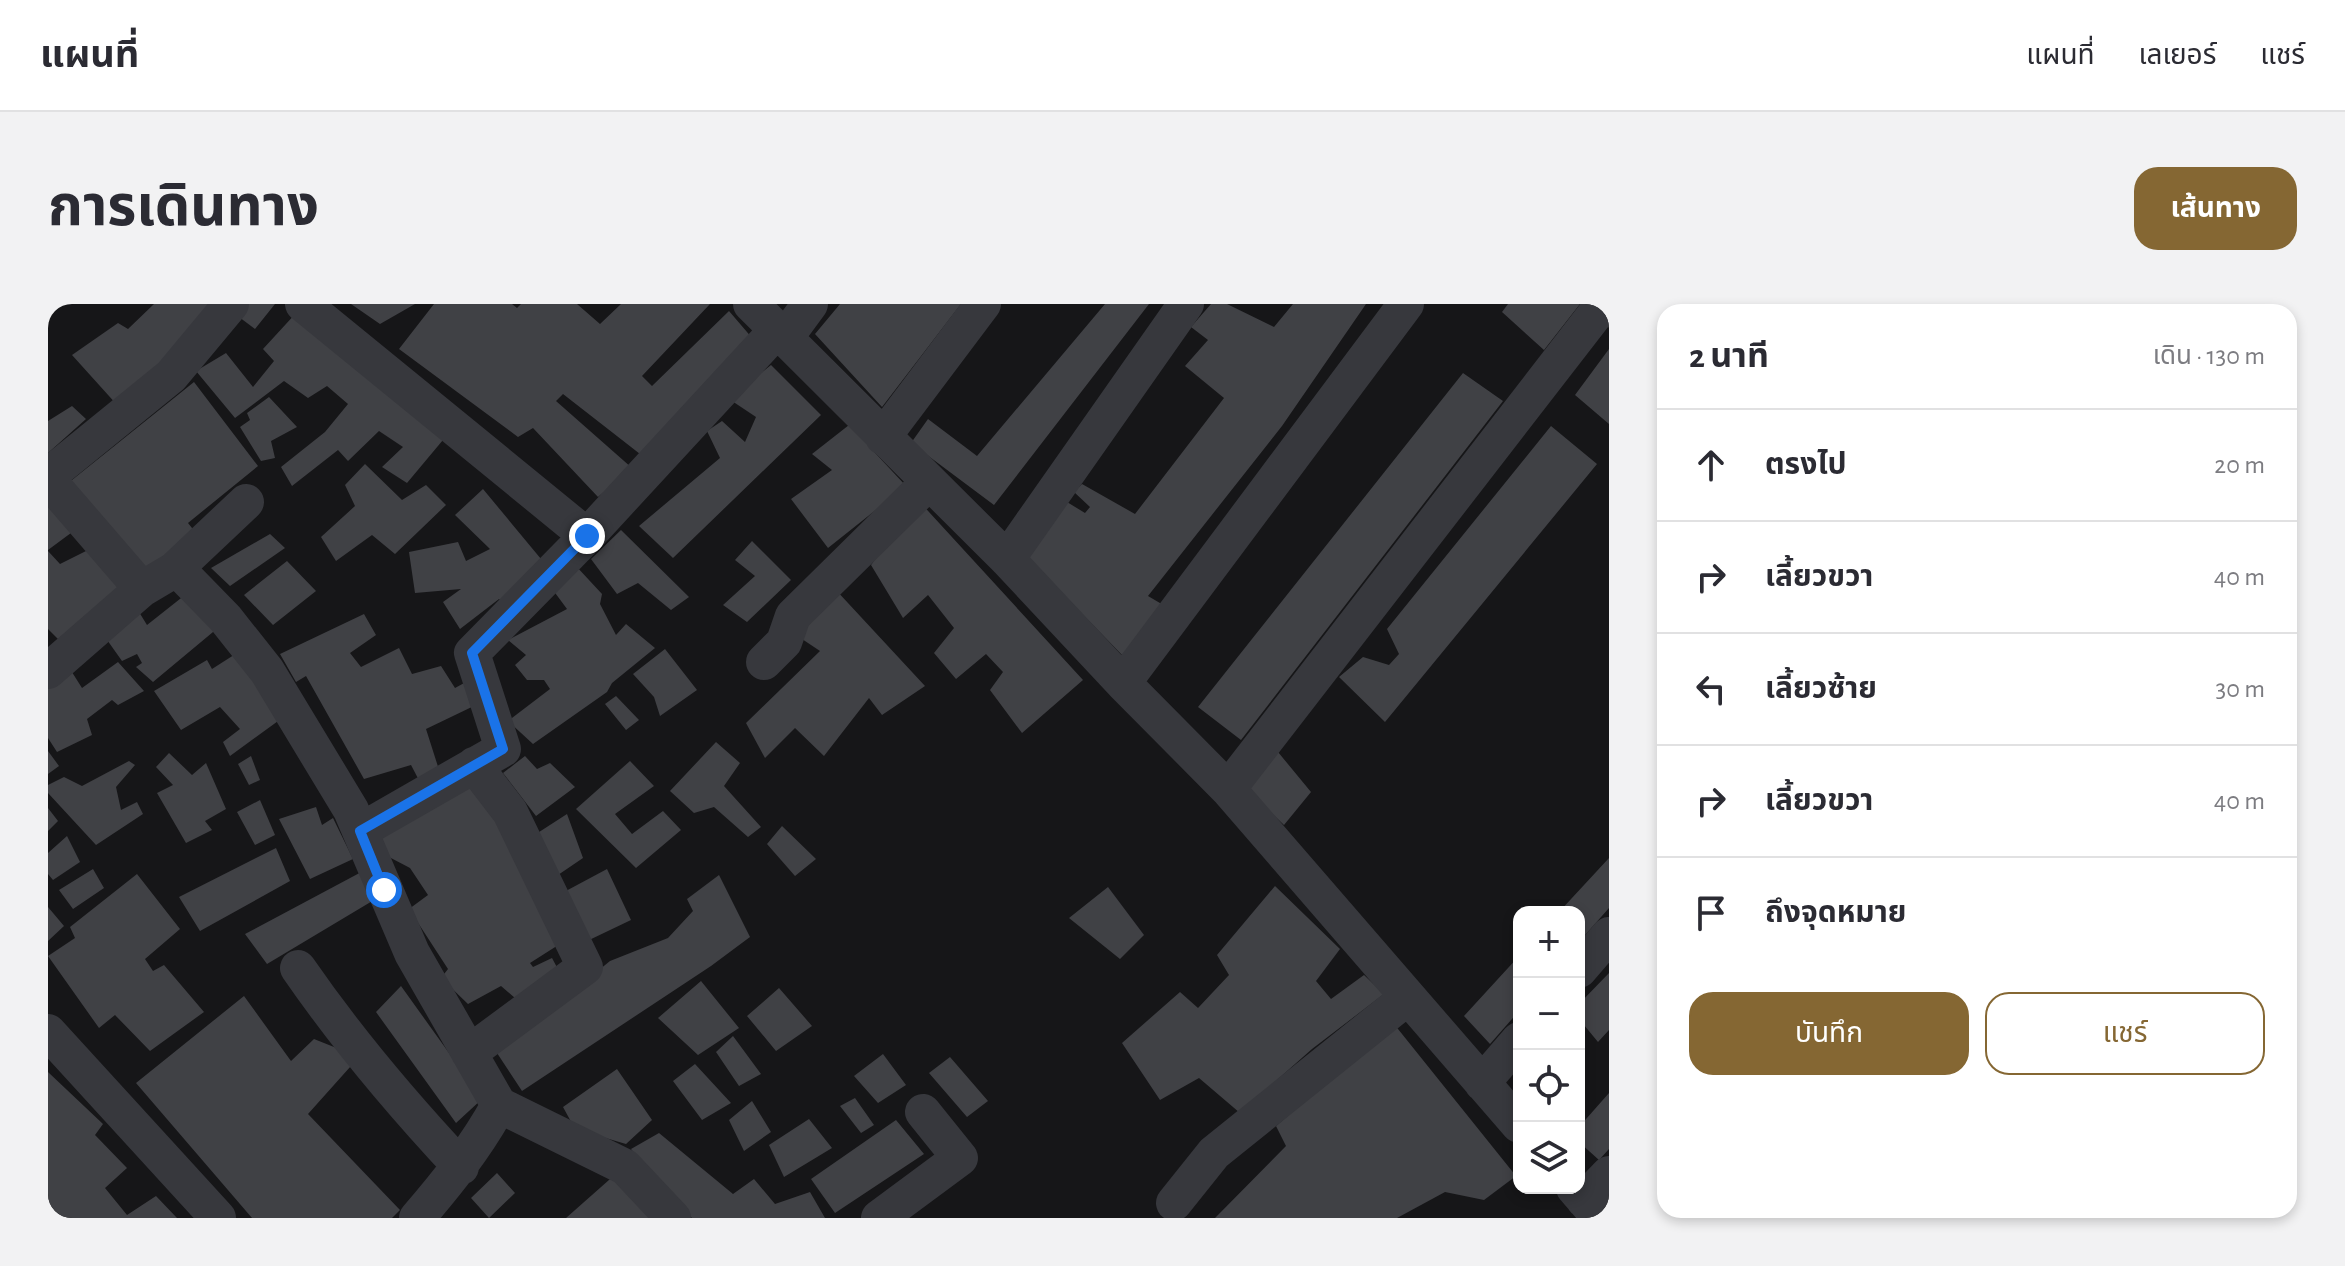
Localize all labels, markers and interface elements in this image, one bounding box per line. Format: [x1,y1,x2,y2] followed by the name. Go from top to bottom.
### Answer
[40,37,139,75] text: แผนที่
[2026,42,2095,70] text: แผนที่
[2139,42,2216,70] text: เลเยอร์
[2260,42,2305,70] text: แชร์
[2134,167,2297,250] button: เส้นทาง
[48,180,319,236] text: การเดินทาง
[1689,340,1769,374] text: 2 นาที
[2153,343,2265,369] text: เดิน · 130 m
[1689,443,1733,487] icon: ahead
[1765,450,1847,480] text: ตรงไป
[2214,452,2265,478] text: 20 m
[569,518,605,554] route end
[1689,555,1733,599] icon: right
[1765,562,1873,592] text: เลี้ยวขวา
[2214,564,2265,590] text: 40 m
[1689,667,1733,711] icon: left
[1765,674,1877,704] text: เลี้ยวซ้าย
[2215,676,2265,702] text: 30 m
[1689,779,1733,823] icon: right
[1765,786,1873,816] text: เลี้ยวขวา
[2214,788,2265,814] text: 40 m
[366,872,402,908] route start
[1689,891,1733,935] icon: arrive
[1765,898,1906,928] text: ถึงจุดหมาย
[1513,906,1585,1194] map controls
[1513,906,1585,978] button: +
[1513,978,1585,1050] button: −
[1689,992,1969,1075] button: บันทึก
[1985,992,2265,1075] button: แชร์
[1513,1050,1585,1122] button: locate
[1513,1122,1585,1194] button: layers

